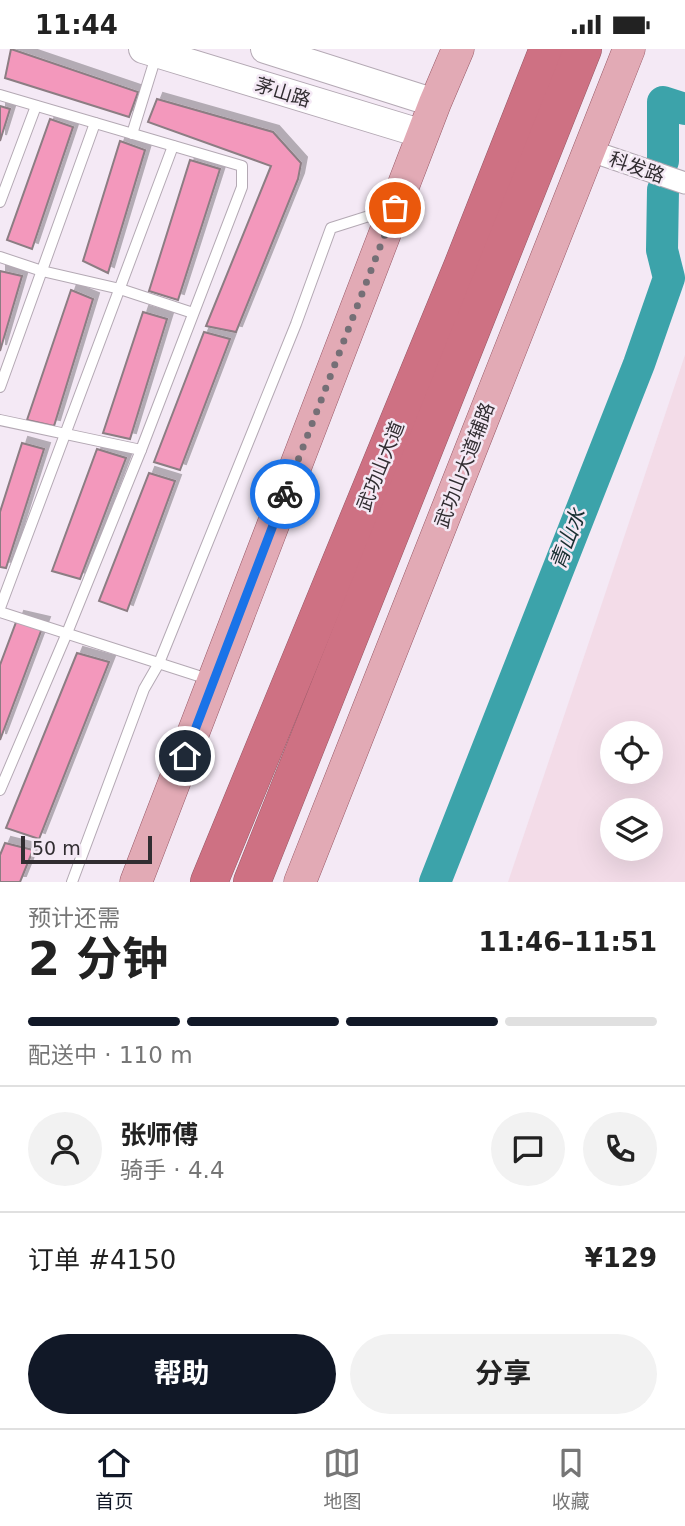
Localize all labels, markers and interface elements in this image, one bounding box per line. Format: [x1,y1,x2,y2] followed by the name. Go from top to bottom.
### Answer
[35,10,118,40] text: 11:44
[253,73,313,111] street label: 茅山路
[606,147,668,187] street label: 科发路
[365,178,425,238] pin
[376,189,414,227] icon: bag
[430,399,498,531] street label: 武功山大道辅路
[352,418,408,514] street label: 武功山大道
[250,459,320,529] courier
[266,475,304,513] icon: bike
[546,504,591,573] water label: 青山水
[600,721,663,861] map controls
[600,721,663,784] button: locate
[155,726,215,786] pin
[166,737,204,775] icon: home
[600,798,663,861] button: layers
[21,833,152,865] scale bar
[32,837,81,859] text: 50 m
[28,905,120,931] text: 预计还需
[478,927,657,957] text: 11:46–11:51
[28,932,168,986] text: 2 分钟
[28,1042,193,1068] text: 配送中 · 110 m
[28,1112,102,1186] button: person
[491,1112,565,1186] button: chat
[583,1112,657,1186] button: phone
[120,1120,198,1150] text: 张师傅
[120,1157,225,1183] text: 骑手 · 4.4
[585,1243,657,1273] text: ¥129
[28,1245,176,1275] text: 订单 #4150
[28,1334,336,1414] button: 帮助
[350,1334,657,1414] button: 分享
[95,1444,133,1513] tab: 首页
[323,1444,362,1513] tab: 地图
[552,1444,590,1513] tab: 收藏

